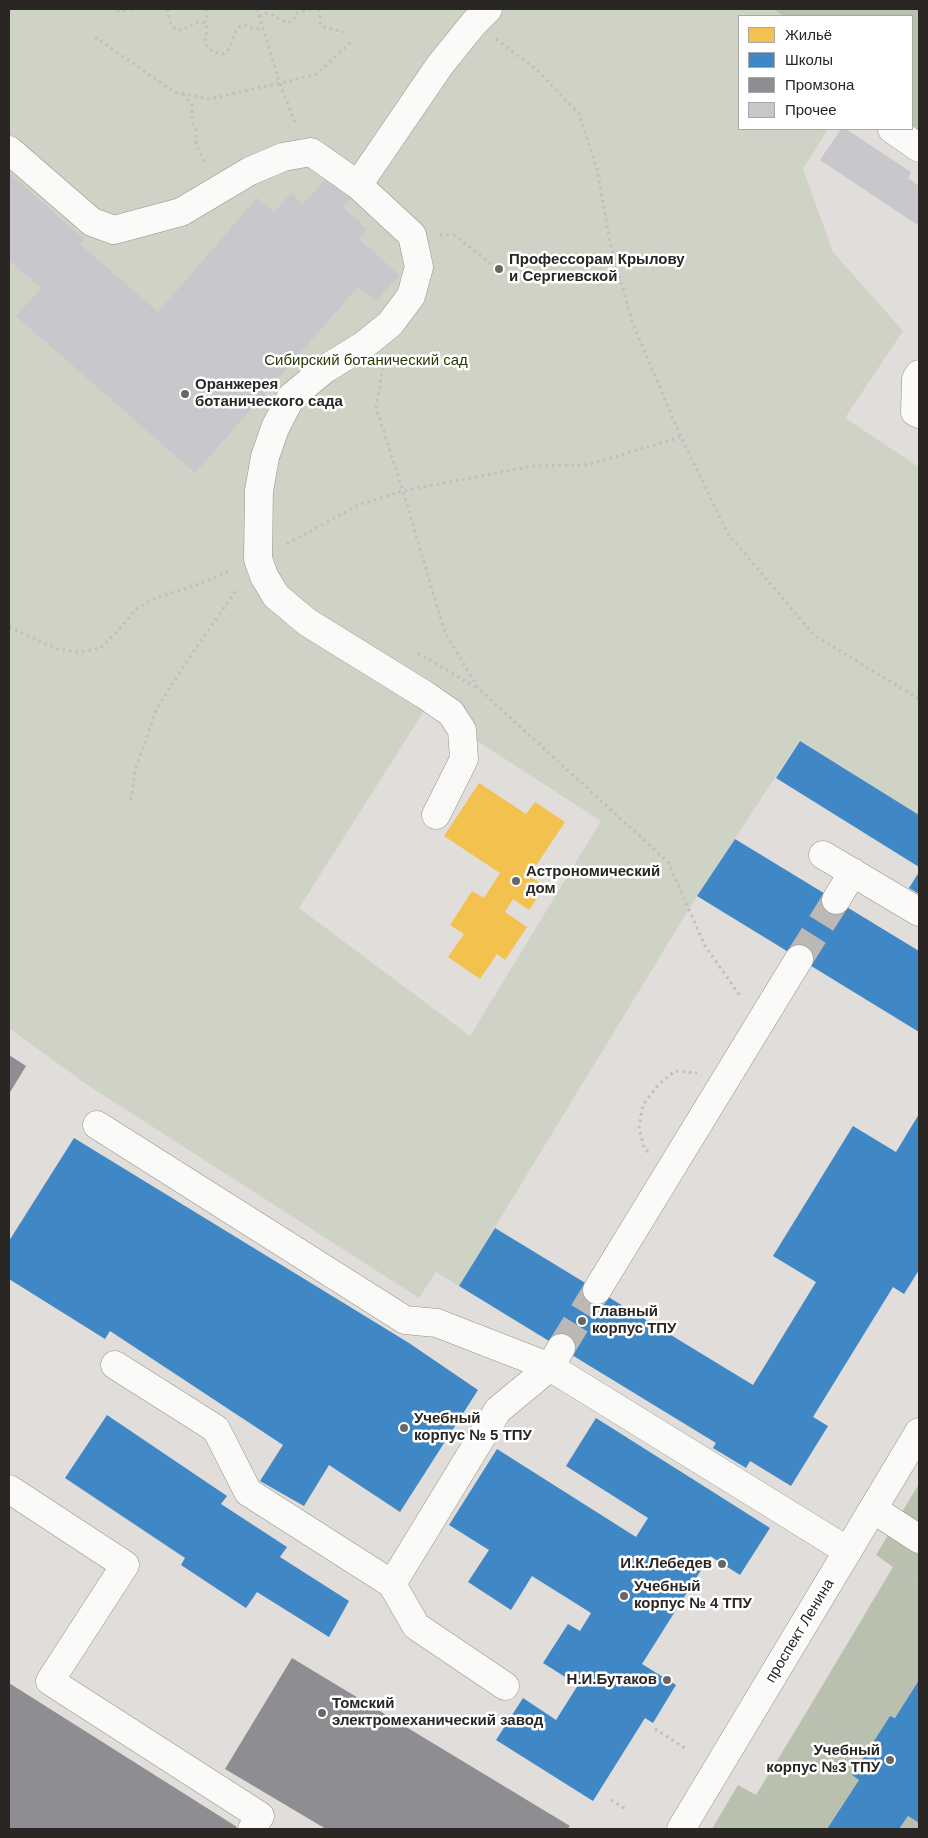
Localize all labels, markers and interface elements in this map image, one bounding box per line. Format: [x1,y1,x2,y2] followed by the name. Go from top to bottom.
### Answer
[738,15,913,130] legend
[785,26,832,43] text: Жильё
[785,51,833,68] text: Школы
[785,76,854,93] text: Промзона
[785,101,837,118] text: Прочее
[509,251,685,286] place label: Профессорам Крылову и Сергиевской
[493,263,505,275] marker: Профессорам Крылову и Сергиевской
[264,352,468,370] park label: Сибирский ботанический сад
[195,376,343,411] place label: Оранжерея ботанического сада
[179,388,191,400] marker: Оранжерея ботанического сада
[526,863,660,898] place label: Астрономический дом
[510,875,522,887] marker: Астрономический дом
[592,1303,676,1338] place label: Главный корпус ТПУ
[576,1315,588,1327] marker: Главный корпус ТПУ
[414,1410,532,1445] place label: Учебный корпус № 5 ТПУ
[398,1422,410,1434] marker: Учебный корпус № 5 ТПУ
[620,1555,712,1573] place label: И.К.Лебедев
[716,1558,728,1570] marker: И.К.Лебедев
[762,1576,838,1686] street label: проспект Ленина
[634,1578,752,1613] place label: Учебный корпус № 4 ТПУ
[618,1590,630,1602] marker: Учебный корпус № 4 ТПУ
[567,1671,657,1689] place label: Н.И.Бутаков
[661,1674,673,1686] marker: Н.И.Бутаков
[332,1695,543,1730] place label: Томский электромеханический завод
[316,1707,328,1719] marker: Томский электромеханический завод
[766,1742,880,1777] place label: Учебный корпус №3 ТПУ
[884,1754,896,1766] marker: Учебный корпус №3 ТПУ

